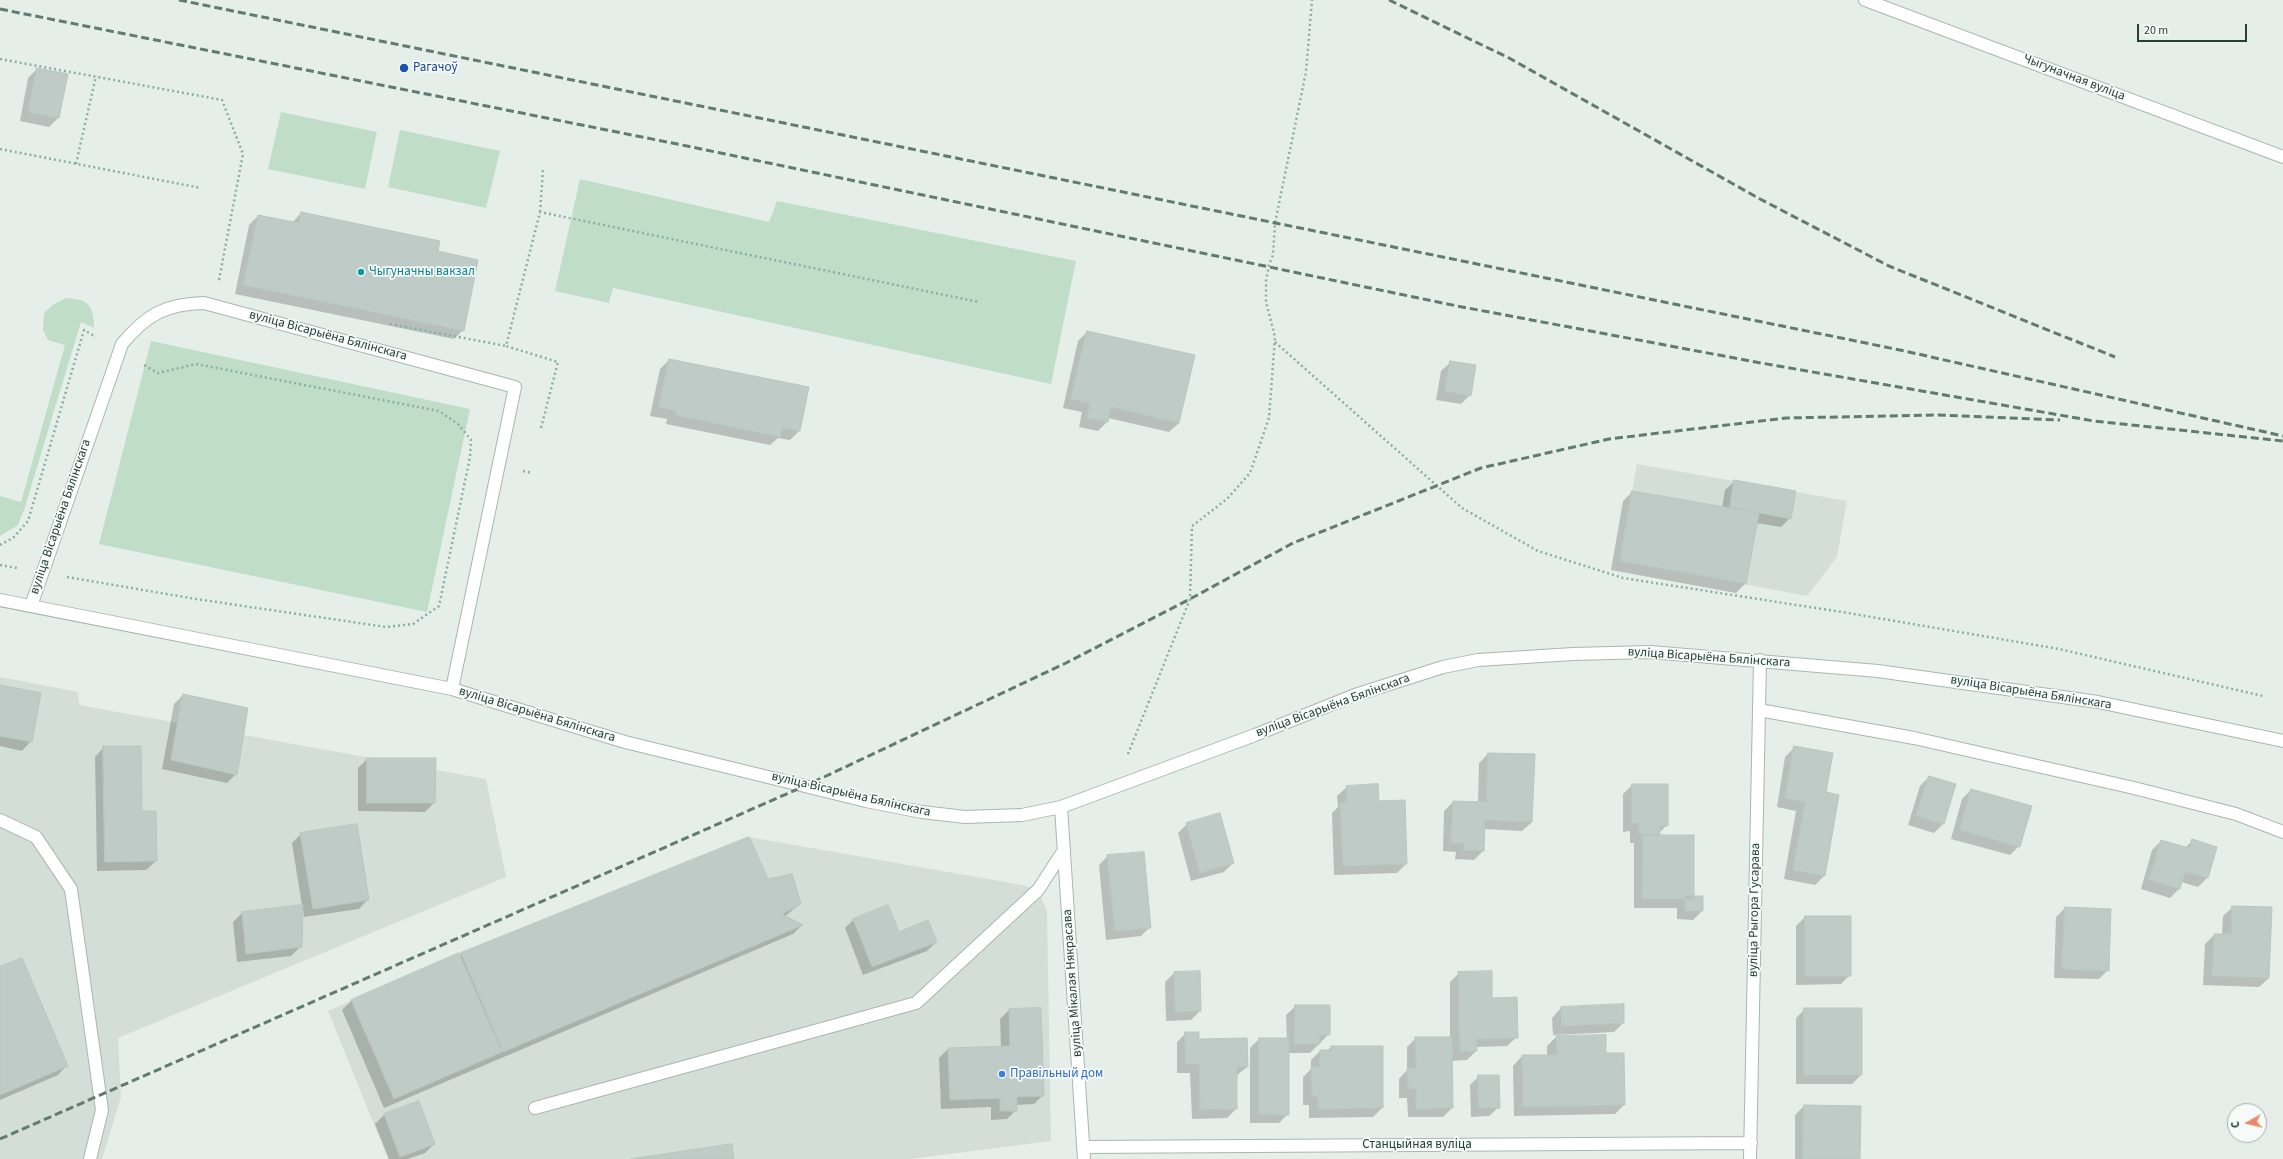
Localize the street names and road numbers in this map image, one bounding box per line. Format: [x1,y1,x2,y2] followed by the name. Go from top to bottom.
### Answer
[2021,51,2127,105] street label: Чыгуначная вуліца
[247,307,409,365] street label: вуліца Вісарыёна Бялінскага
[27,437,95,597] street label: вуліца Вісарыёна Бялінскага
[1627,645,1791,671] street label: вуліца Вісарыёна Бялінскага
[1254,671,1412,741] street label: вуліца Вісарыёна Бялінскага
[1949,673,2113,713] street label: вуліца Вісарыёна Бялінскага
[457,684,617,746] street label: вуліца Вісарыёна Бялінскага
[770,769,932,821] street label: вуліца Вісарыёна Бялінскага
[1746,843,1764,977] street label: вуліца Рыгора Гусарава
[1060,909,1086,1057] street label: вуліца Мікалая Някрасава
[1362,1137,1472,1153] street label: Станцыйная вуліца

